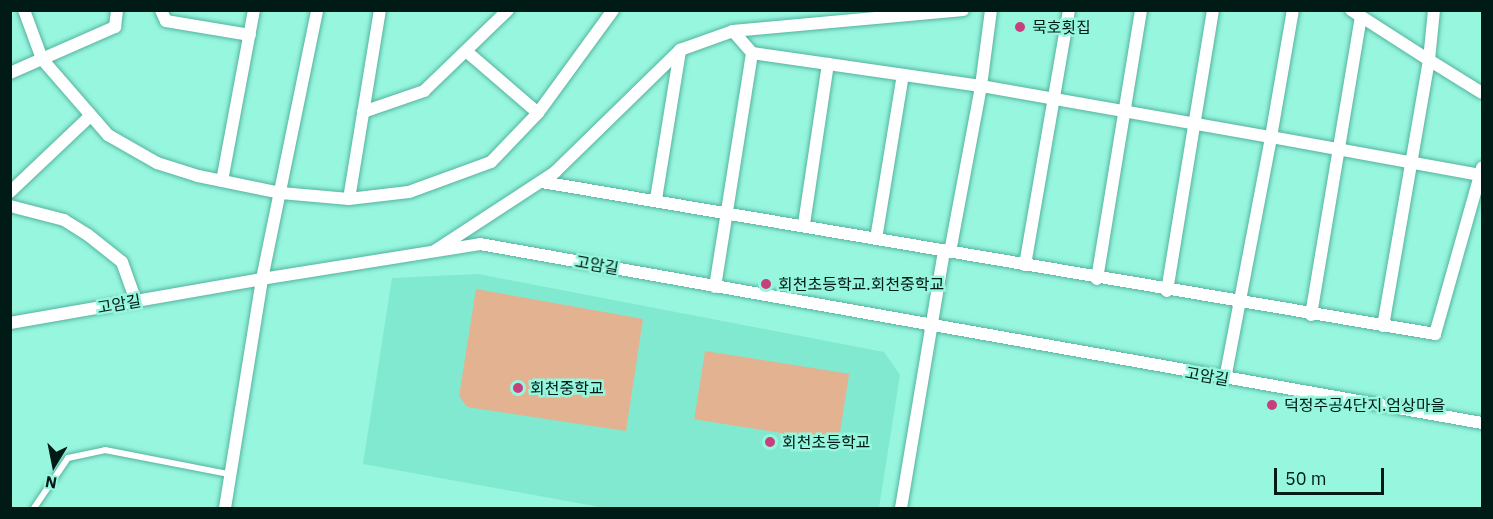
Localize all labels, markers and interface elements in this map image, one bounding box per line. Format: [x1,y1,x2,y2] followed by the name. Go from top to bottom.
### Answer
[1032,17,1091,37] place label: 묵호횟집
[1013,20,1027,34] marker: 묵호횟집
[574,252,620,278] street label: 고암길
[778,274,944,294] place label: 회천초등학교.회천중학교
[759,277,773,291] marker: 회천초등학교.회천중학교
[96,291,142,317] street label: 고암길
[1184,363,1230,389] street label: 고암길
[530,378,604,398] place label: 회천중학교
[511,381,525,395] marker: 회천중학교
[1284,395,1445,415] place label: 덕정주공4단지.엄상마을
[1265,398,1279,412] marker: 덕정주공4단지.엄상마을
[782,432,870,452] place label: 회천초등학교
[24,435,84,495] north arrow
[763,435,777,449] marker: 회천초등학교
[1277,456,1386,494] scale bar
[1285,467,1327,490] text: 50 m
[43,472,58,494] text: N

